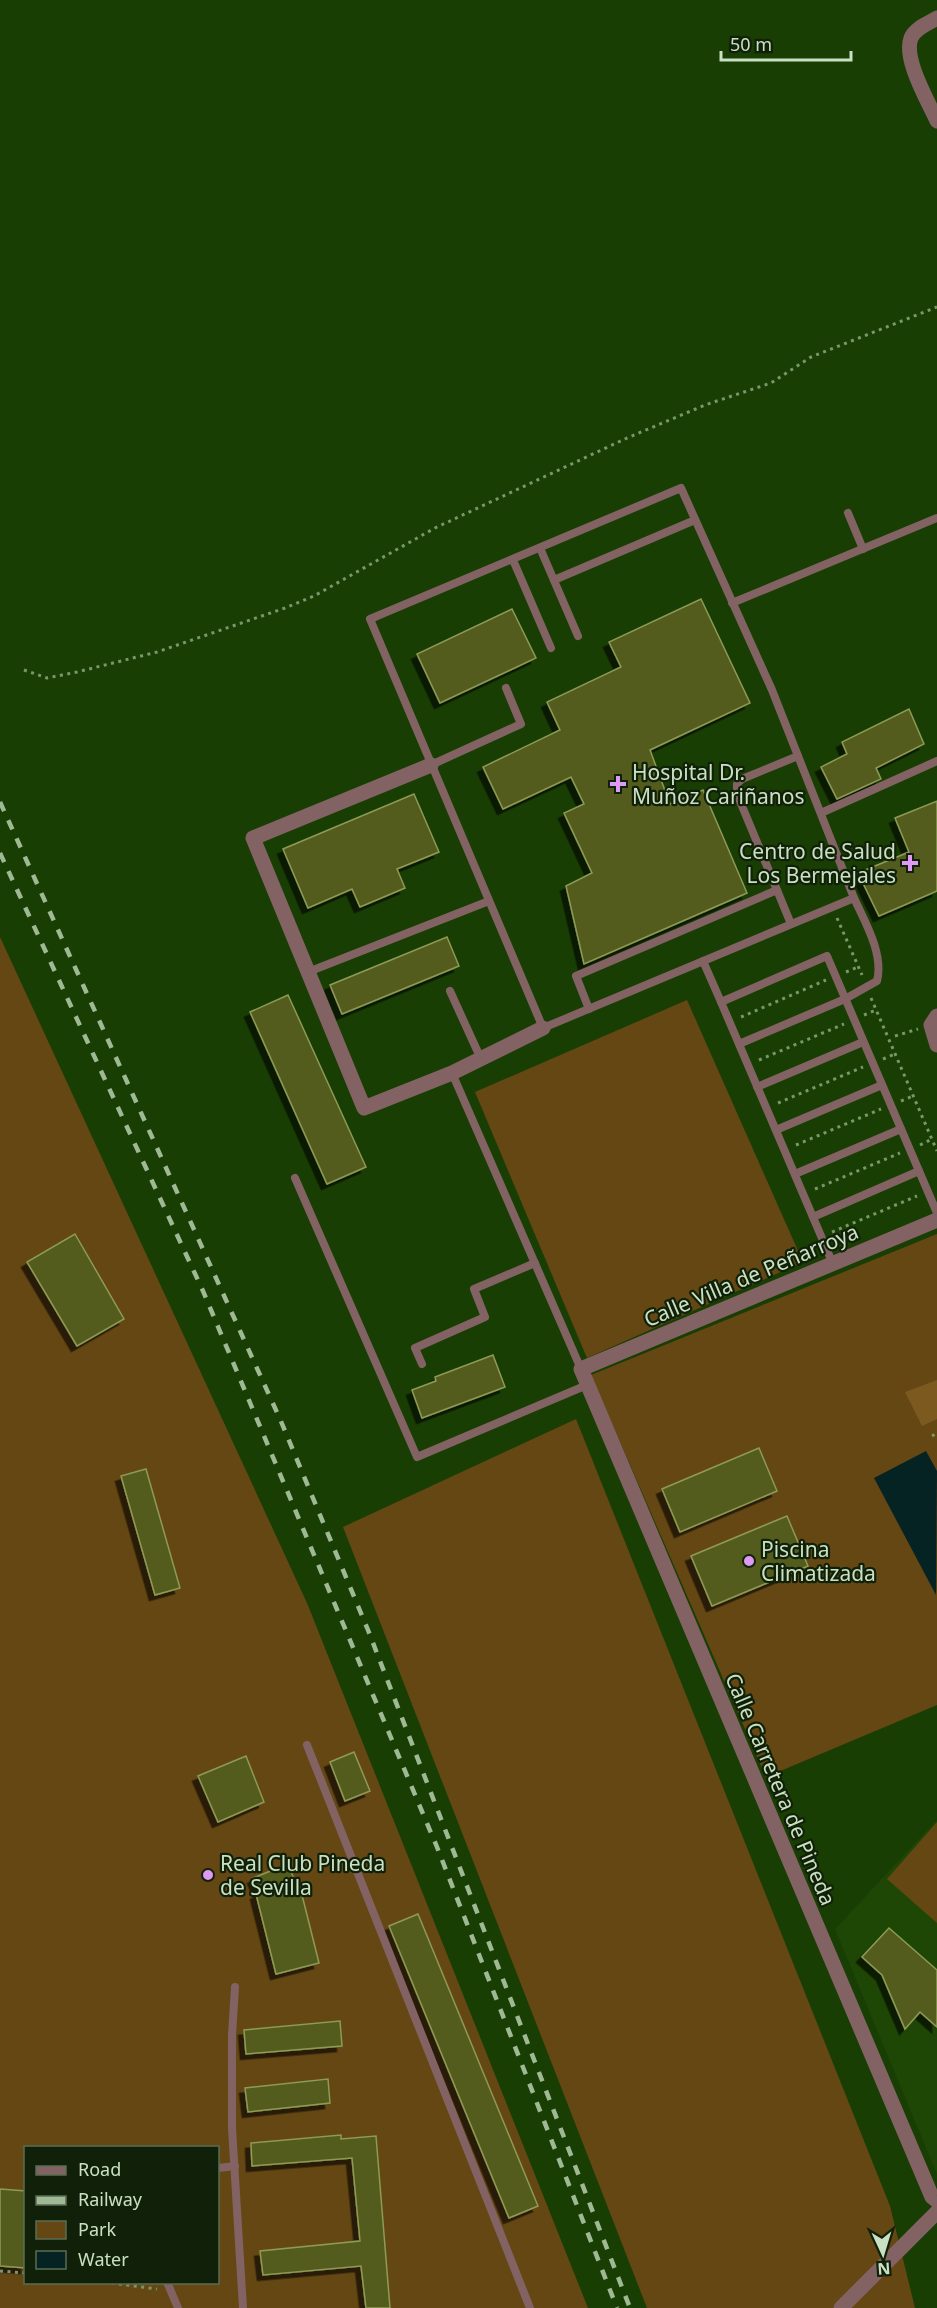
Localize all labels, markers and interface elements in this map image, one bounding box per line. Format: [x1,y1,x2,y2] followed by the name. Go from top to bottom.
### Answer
[721,24,852,62] scale bar
[730,32,772,56] text: 50 m
[632,758,804,810] place label: Hospital Dr. Muñoz Cariñanos
[609,775,627,793] marker: Hospital Dr. Muñoz Cariñanos
[739,837,896,889] place label: Centro de Salud Los Bermejales
[901,854,919,872] marker: Centro de Salud Los Bermejales
[639,1217,863,1333] street label: Calle Villa de Peñarroya
[761,1535,876,1587] place label: Piscina Climatizada
[742,1554,756,1568] marker: Piscina Climatizada
[719,1669,843,1909] street label: Calle Carretera de Pineda
[220,1849,385,1901] place label: Real Club Pineda de Sevilla
[201,1868,215,1882] marker: Real Club Pineda de Sevilla
[24,2146,219,2284] legend
[78,2157,121,2181] text: Road
[78,2187,143,2211] text: Railway
[78,2217,116,2241] text: Park
[853,2224,913,2284] north arrow
[78,2247,129,2271] text: Water
[877,2258,891,2280] text: N

